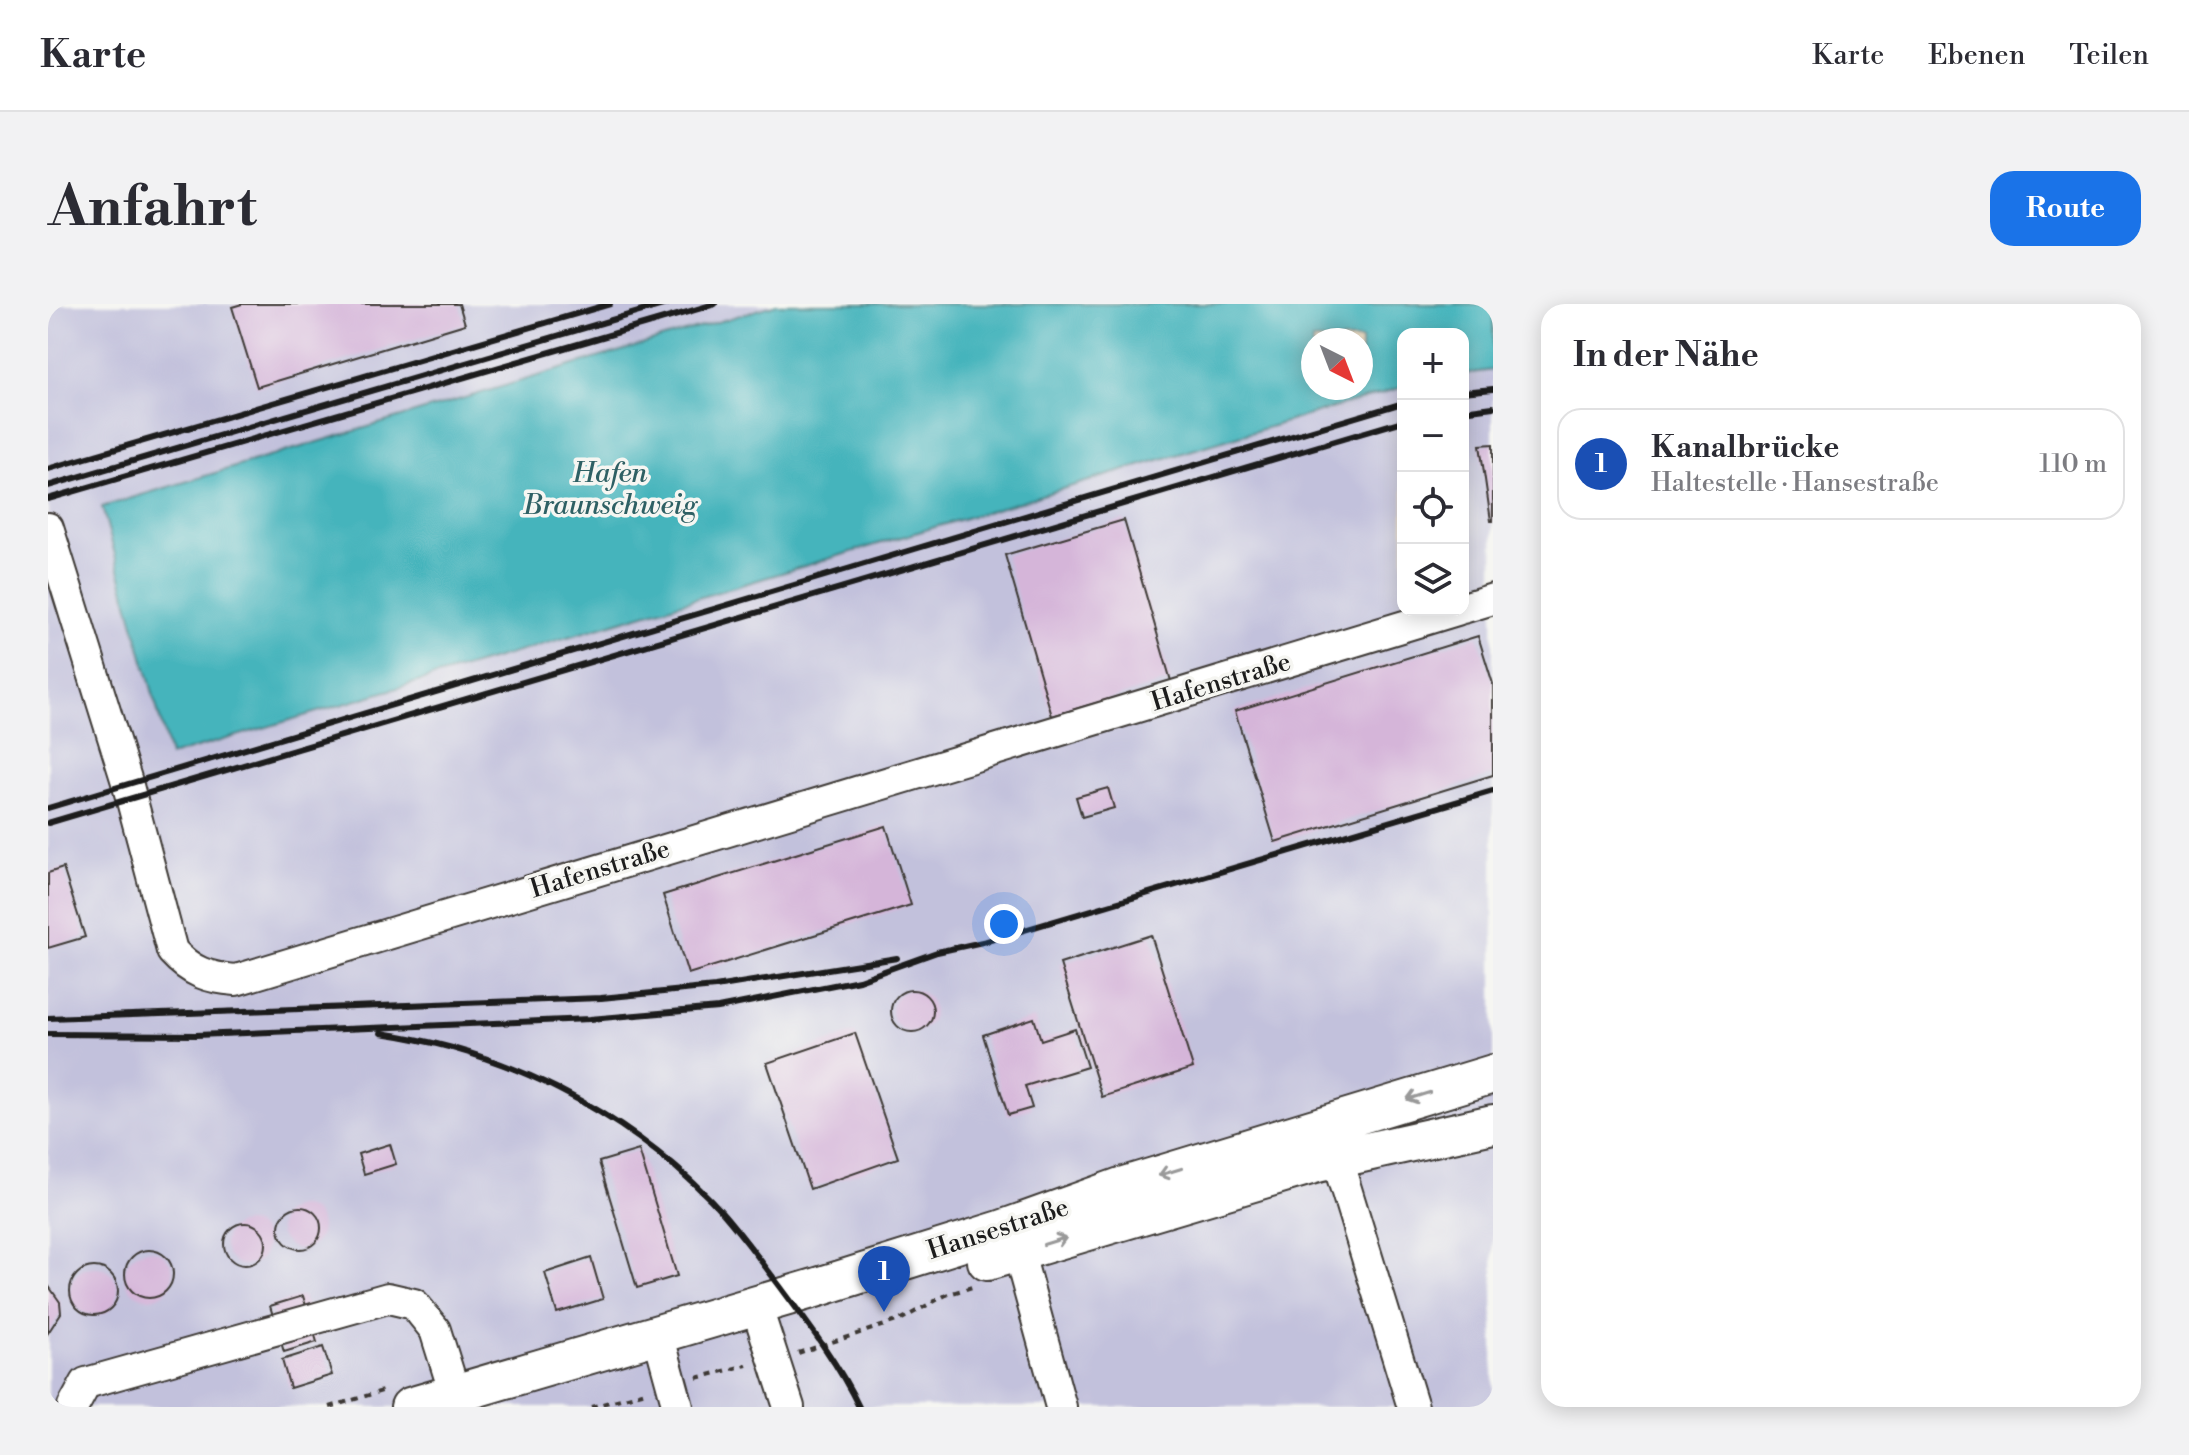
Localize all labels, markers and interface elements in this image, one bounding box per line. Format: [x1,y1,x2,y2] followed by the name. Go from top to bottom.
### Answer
[40,32,146,79] text: Karte
[1812,38,1884,73] text: Karte
[1928,38,2025,73] text: Ebenen
[2069,38,2149,73] text: Teilen
[1990,171,2141,246] button: Route
[48,173,257,243] text: Anfahrt
[1301,328,1373,400] north arrow
[1397,328,1469,616] map controls
[1397,328,1469,400] button: +
[1573,335,1759,377] text: In der Nähe
[1397,400,1469,472] button: −
[1651,429,1839,467] text: Kanalbrücke
[1595,448,1607,480] text: 1
[2039,448,2107,480] text: 110 m
[522,456,698,523] water label: Hafen Braunschweig
[1651,467,1939,499] text: Haltestelle · Hansestraße
[1397,472,1469,544] button: locate
[1397,544,1469,616] button: layers
[1147,646,1295,718] street label: Hafenstraße
[526,833,674,905] street label: Hafenstraße
[984,904,1024,944] your location
[1406,1089,1432,1104] one-way arrow
[1157,1165,1183,1180] one-way arrow
[923,1191,1073,1267] street label: Hansestraße
[1042,1233,1067,1247] one-way arrow
[858,1246,910,1312] pin: 1

